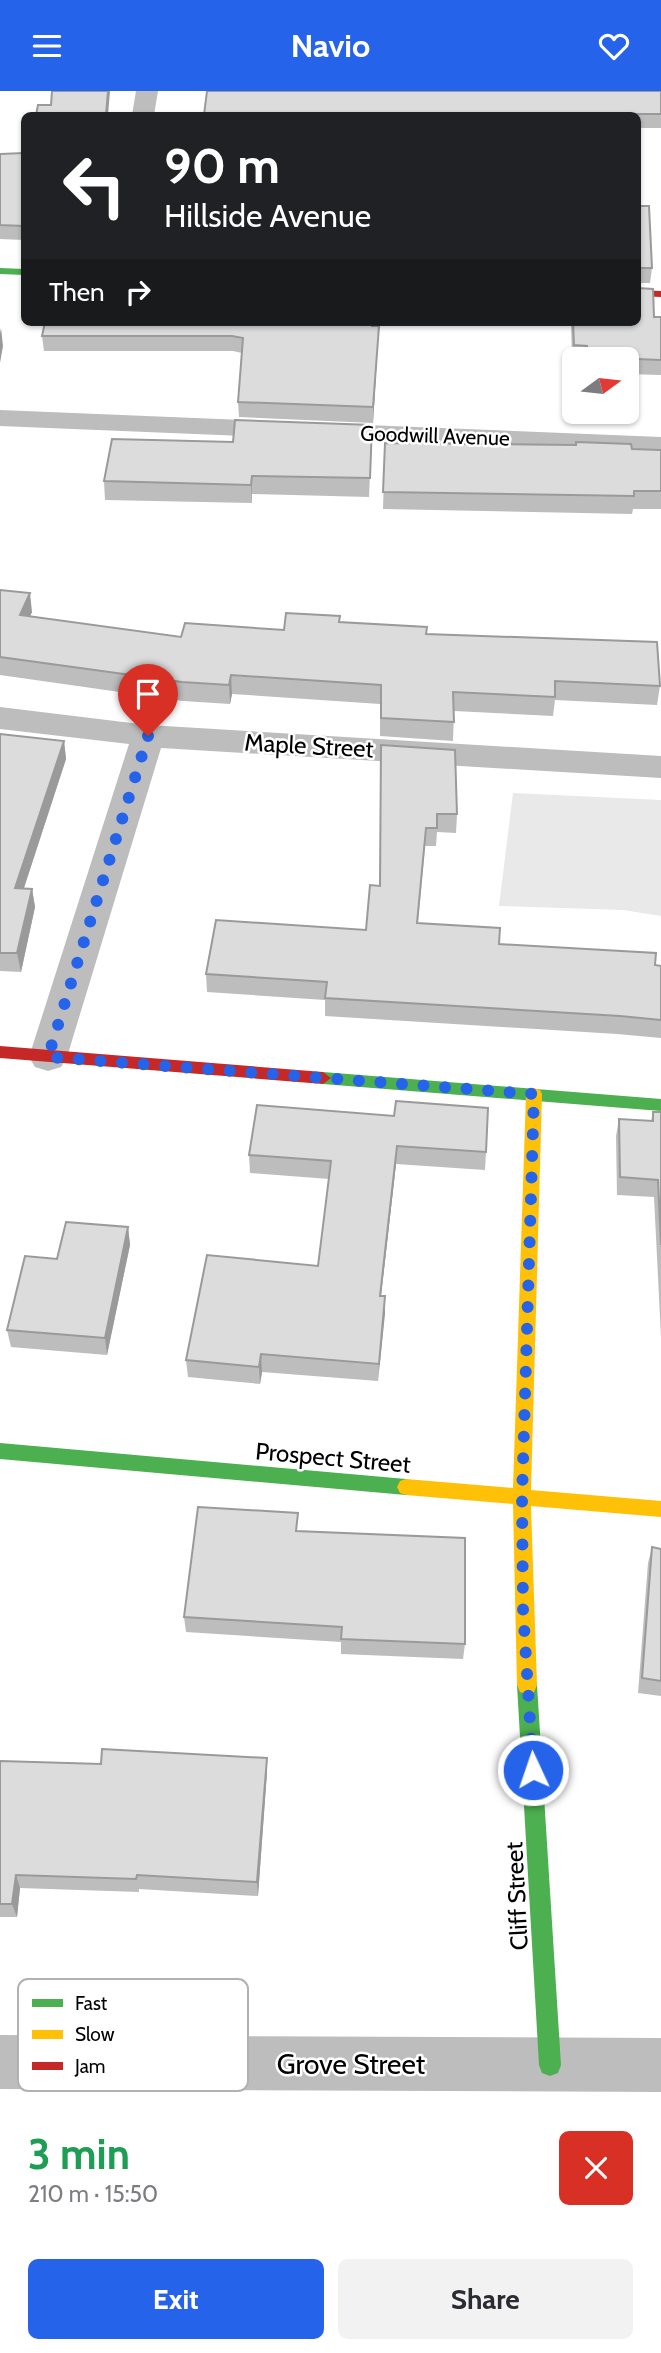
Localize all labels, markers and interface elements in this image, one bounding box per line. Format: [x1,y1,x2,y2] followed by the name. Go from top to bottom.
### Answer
[291,26,370,65] text: Navio
[28,27,66,65] icon: menu
[595,27,633,65] icon: heart
[164,136,280,195] text: 90 m
[49,140,140,231] icon: left
[164,196,371,235] text: Hillside Avenue
[119,273,157,311] icon: right
[49,276,105,308] text: Then
[562,347,639,423] north arrow
[562,347,639,424] map controls
[360,420,510,451] street label: Goodwill Avenue
[118,664,178,736] pin
[129,675,167,713] icon: arrive
[244,728,374,763] street label: Maple Street
[254,1436,412,1479] street label: Prospect Street
[496,1733,570,1807] position arrow
[499,1841,534,1951] street label: Cliff Street
[18,1979,248,2091] legend
[75,1992,108,2015] text: Fast
[75,2023,115,2046] text: Slow
[277,2047,425,2081] street label: Grove Street
[74,2055,105,2078] text: Jam
[28,2128,130,2180] text: 3 min
[559,2131,633,2205] button: close
[28,2180,158,2208] text: 210 m · 15:50
[28,2259,324,2339] button: Exit
[338,2259,633,2339] button: Share

